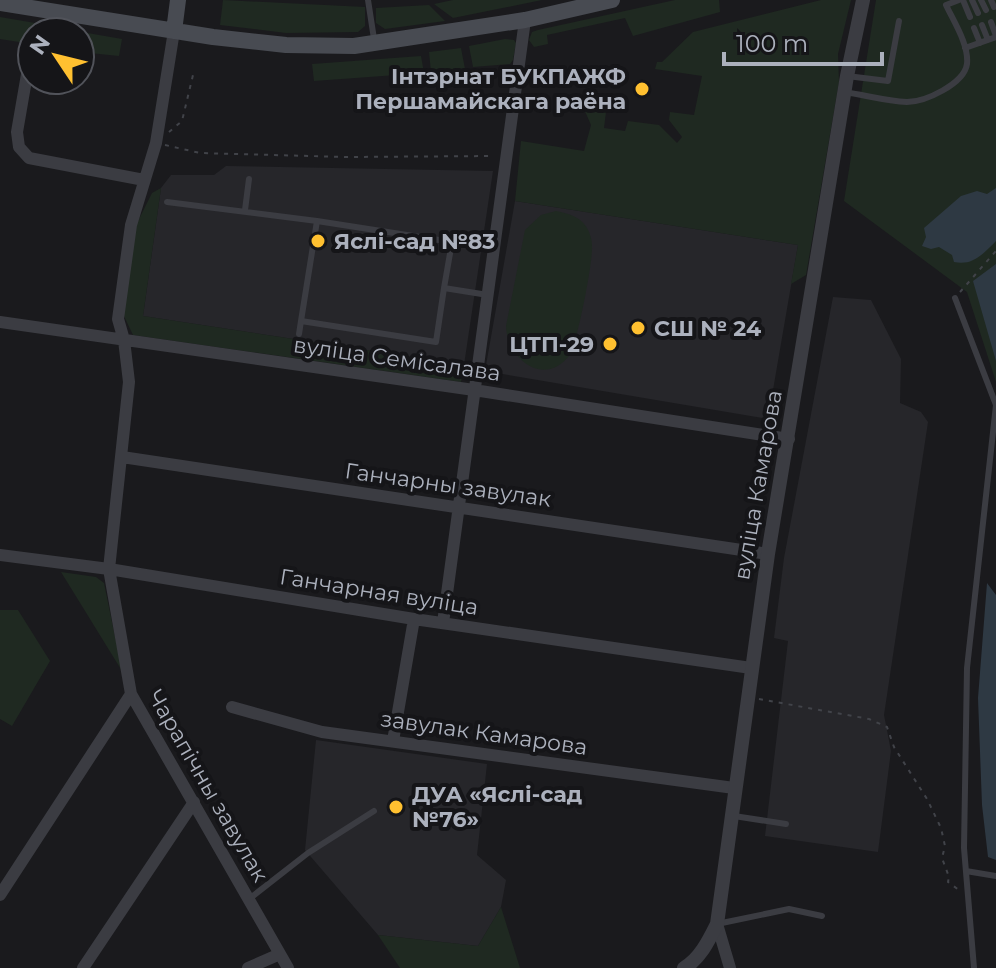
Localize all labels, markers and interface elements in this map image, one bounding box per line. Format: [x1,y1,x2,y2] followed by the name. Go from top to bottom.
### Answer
[16,16,96,96] north arrow
[724,16,882,66] scale bar
[736,29,808,58] text: 100 m
[24,30,56,60] text: N
[355,63,626,115] place label: Інтэрнат БУКПАЖФ Першамайскага раёна
[633,80,651,98] marker: Інтэрнат БУКПАЖФ Першамайскага раёна
[334,228,495,255] place label: Яслі-сад №83
[309,232,327,250] marker: Яслі-сад №83
[654,315,761,342] place label: СШ № 24
[629,319,647,337] marker: СШ № 24
[292,331,502,387] street label: вуліца Семісалава
[509,331,594,358] place label: ЦТП-29
[601,335,619,353] marker: ЦТП-29
[728,388,788,582] street label: вуліца Камарова
[343,457,553,513] street label: Ганчарны завулак
[278,563,480,621] street label: Ганчарная вуліца
[142,685,274,887] street label: Чарапічны завулак
[379,705,589,761] street label: завулак Камарова
[412,781,582,833] place label: ДУА «Яслі-сад №76»
[387,798,405,816] marker: ДУА «Яслі-сад №76»

